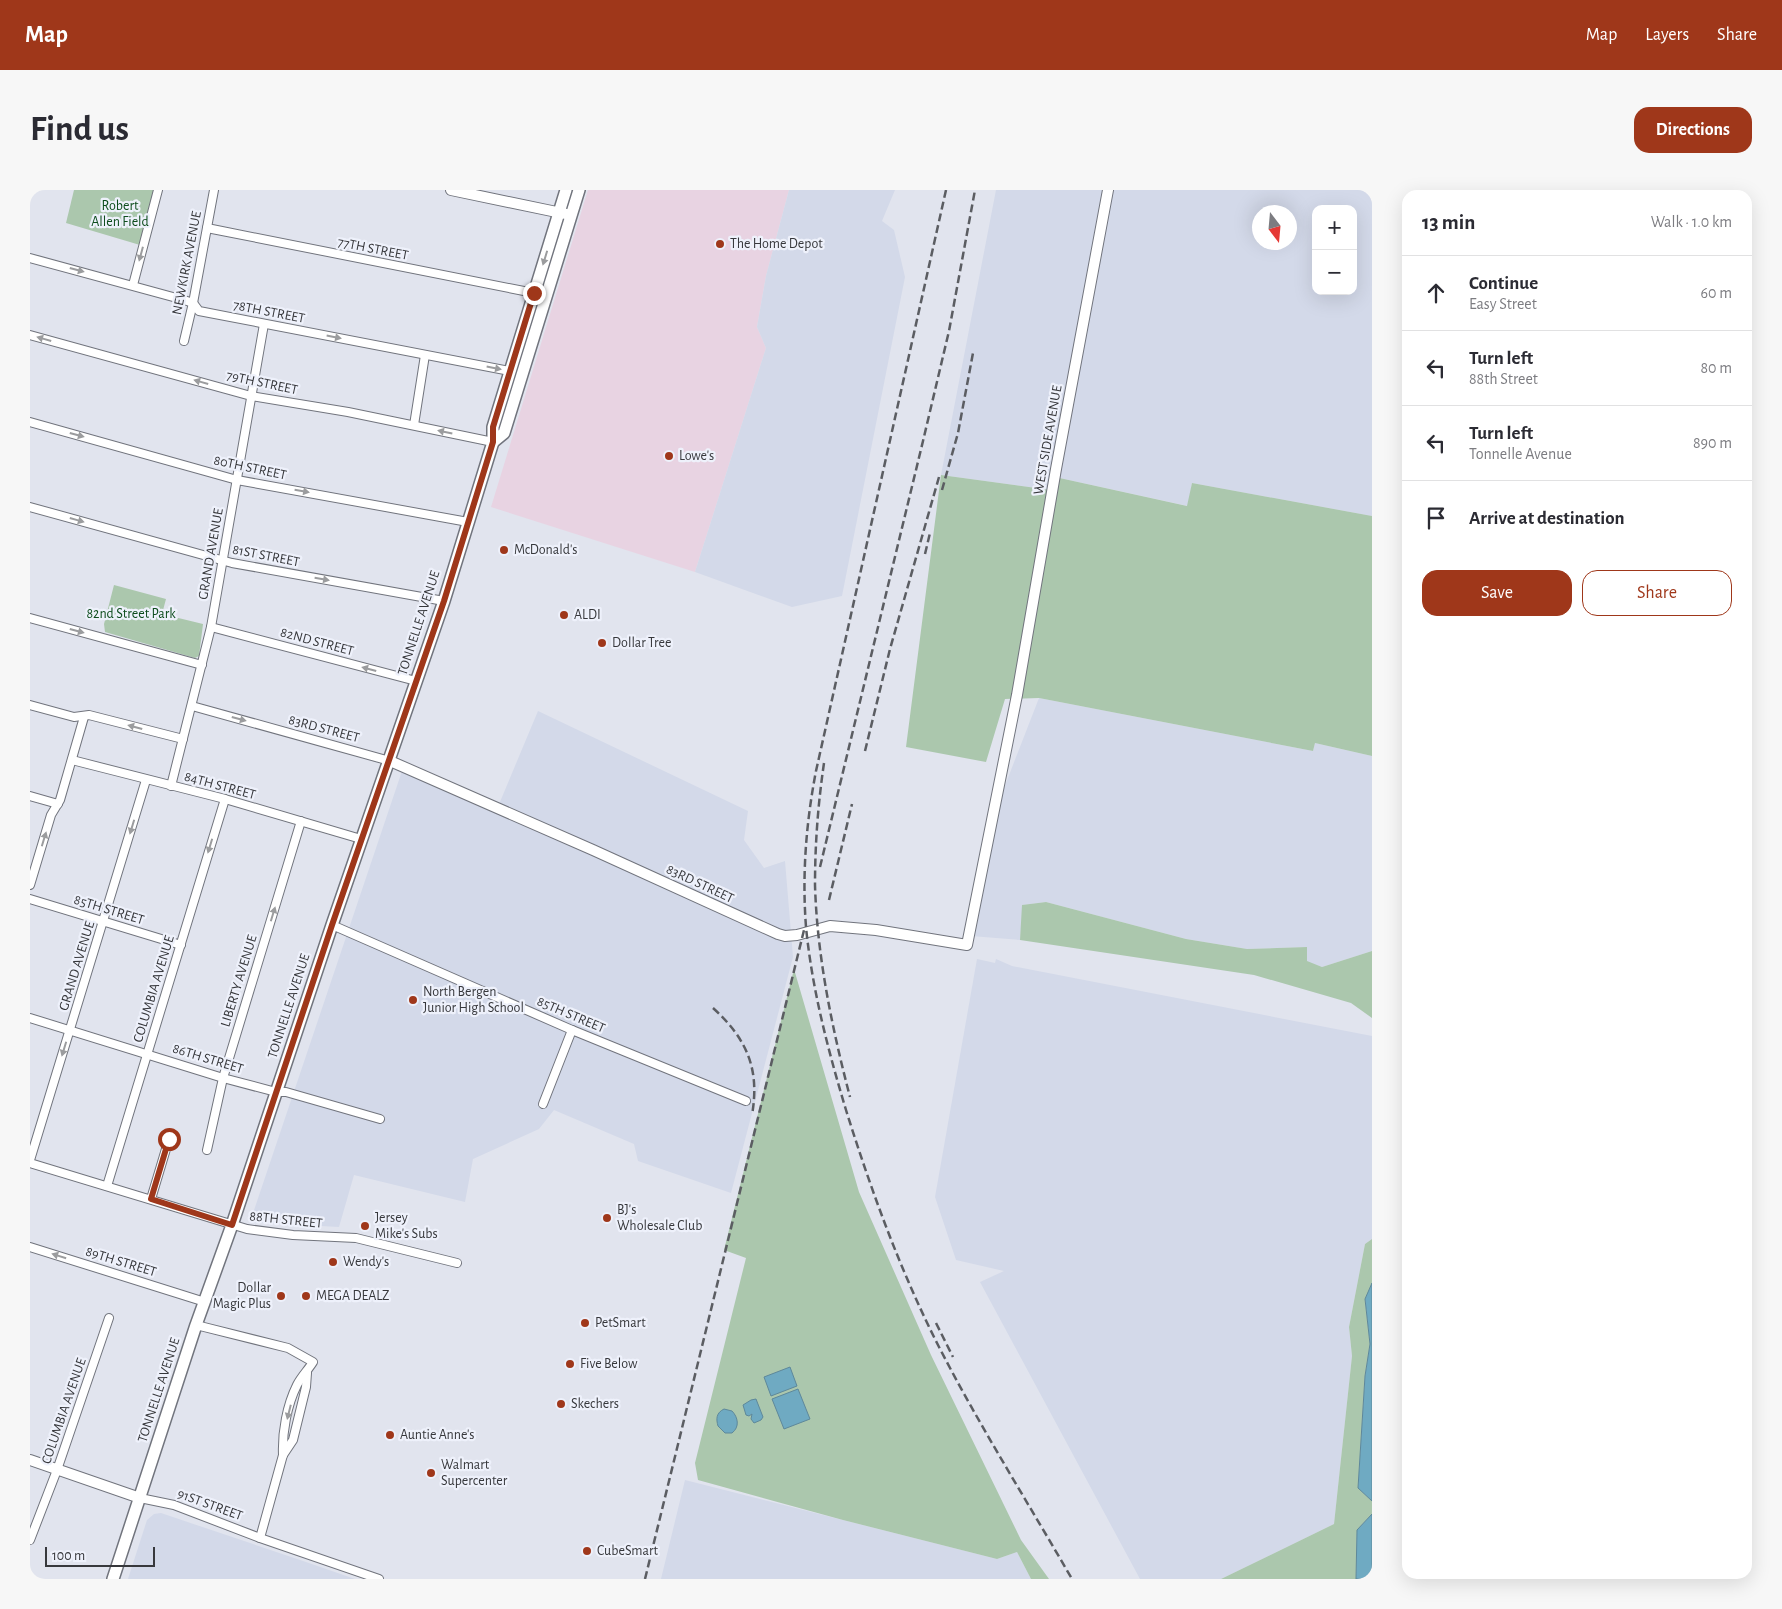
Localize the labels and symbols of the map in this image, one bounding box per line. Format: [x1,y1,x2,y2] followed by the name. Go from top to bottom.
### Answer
[91,199,149,229] park label: Robert Allen Field
[1252,205,1297,250] north arrow
[170,210,204,316] street label: NEWKIRK AVENUE
[336,235,410,263] street label: 77TH STREET
[730,237,823,251] place label: The Home Depot
[714,238,726,250] marker: The Home Depot
[137,246,145,262] one-way arrow
[540,251,548,266] one-way arrow
[70,267,85,275] one-way arrow
[523,282,546,305] route end
[232,298,306,326] street label: 78TH STREET
[36,334,51,342] one-way arrow
[326,334,342,342] one-way arrow
[486,365,502,373] one-way arrow
[225,369,299,397] street label: 79TH STREET
[193,378,208,386] one-way arrow
[1031,384,1065,496] street label: WEST SIDE AVENUE
[438,428,453,436] one-way arrow
[70,432,85,440] one-way arrow
[679,449,714,463] place label: Lowe's
[663,450,675,462] marker: Lowe's
[212,453,288,483] street label: 80TH STREET
[295,488,311,496] one-way arrow
[196,507,226,601] street label: GRAND AVENUE
[69,516,85,524] one-way arrow
[231,543,301,569] street label: 81ST STREET
[514,543,577,557] place label: McDonald's
[498,544,510,556] marker: McDonald's
[395,569,443,677] street label: TONNELLE AVENUE
[315,576,331,584] one-way arrow
[86,607,176,621] park label: 82nd Street Park
[574,608,601,622] place label: ALDI
[558,609,570,621] marker: ALDI
[279,625,355,659] street label: 82ND STREET
[69,627,85,635] one-way arrow
[612,636,671,650] place label: Dollar Tree
[596,637,608,649] marker: Dollar Tree
[361,664,376,672] one-way arrow
[287,713,361,745] street label: 83RD STREET
[231,716,246,724] one-way arrow
[128,722,143,730] one-way arrow
[183,770,257,802] street label: 84TH STREET
[128,819,135,834] one-way arrow
[41,831,49,846] one-way arrow
[206,839,214,854] one-way arrow
[664,862,736,906] street label: 83RD STREET
[72,893,146,927] street label: 85TH STREET
[269,906,277,921] one-way arrow
[57,919,97,1012] street label: GRAND AVENUE
[218,933,260,1029] street label: LIBERTY AVENUE
[131,934,177,1044] street label: COLUMBIA AVENUE
[265,952,313,1060] street label: TONNELLE AVENUE
[423,985,524,1015] place label: North Bergen Junior High School
[407,994,419,1006] marker: North Bergen Junior High School
[535,994,607,1036] street label: 85TH STREET
[60,1042,68,1057] one-way arrow
[171,1042,245,1076] street label: 86TH STREET
[158,1128,181,1151] route start
[617,1203,702,1233] place label: BJ's Wholesale Club
[249,1209,323,1231] street label: 88TH STREET
[375,1211,438,1241] place label: Jersey Mike's Subs
[601,1212,613,1224] marker: BJ's Wholesale Club
[359,1220,371,1232] marker: Jersey Mike's Subs
[84,1245,158,1279] street label: 89TH STREET
[51,1252,66,1259] one-way arrow
[343,1255,389,1269] place label: Wendy's
[327,1256,339,1268] marker: Wendy's
[213,1281,271,1311] place label: Dollar Magic Plus
[316,1289,390,1303] place label: MEGA DEALZ
[275,1290,287,1302] marker: Dollar Magic Plus
[300,1290,312,1302] marker: MEGA DEALZ
[595,1316,646,1330] place label: PetSmart
[579,1317,591,1329] marker: PetSmart
[135,1336,183,1444] street label: TONNELLE AVENUE
[39,1356,89,1466] street label: COLUMBIA AVENUE
[580,1357,638,1371] place label: Five Below
[564,1358,576,1370] marker: Five Below
[571,1397,619,1411] place label: Skechers
[555,1398,567,1410] marker: Skechers
[284,1404,292,1419] one-way arrow
[400,1428,475,1442] place label: Auntie Anne's
[384,1429,396,1441] marker: Auntie Anne's
[441,1458,508,1488] place label: Walmart Supercenter
[425,1467,437,1479] marker: Walmart Supercenter
[176,1487,245,1523] street label: 91ST STREET
[45,1544,155,1567] scale bar
[597,1544,658,1558] place label: CubeSmart
[581,1545,593,1557] marker: CubeSmart

